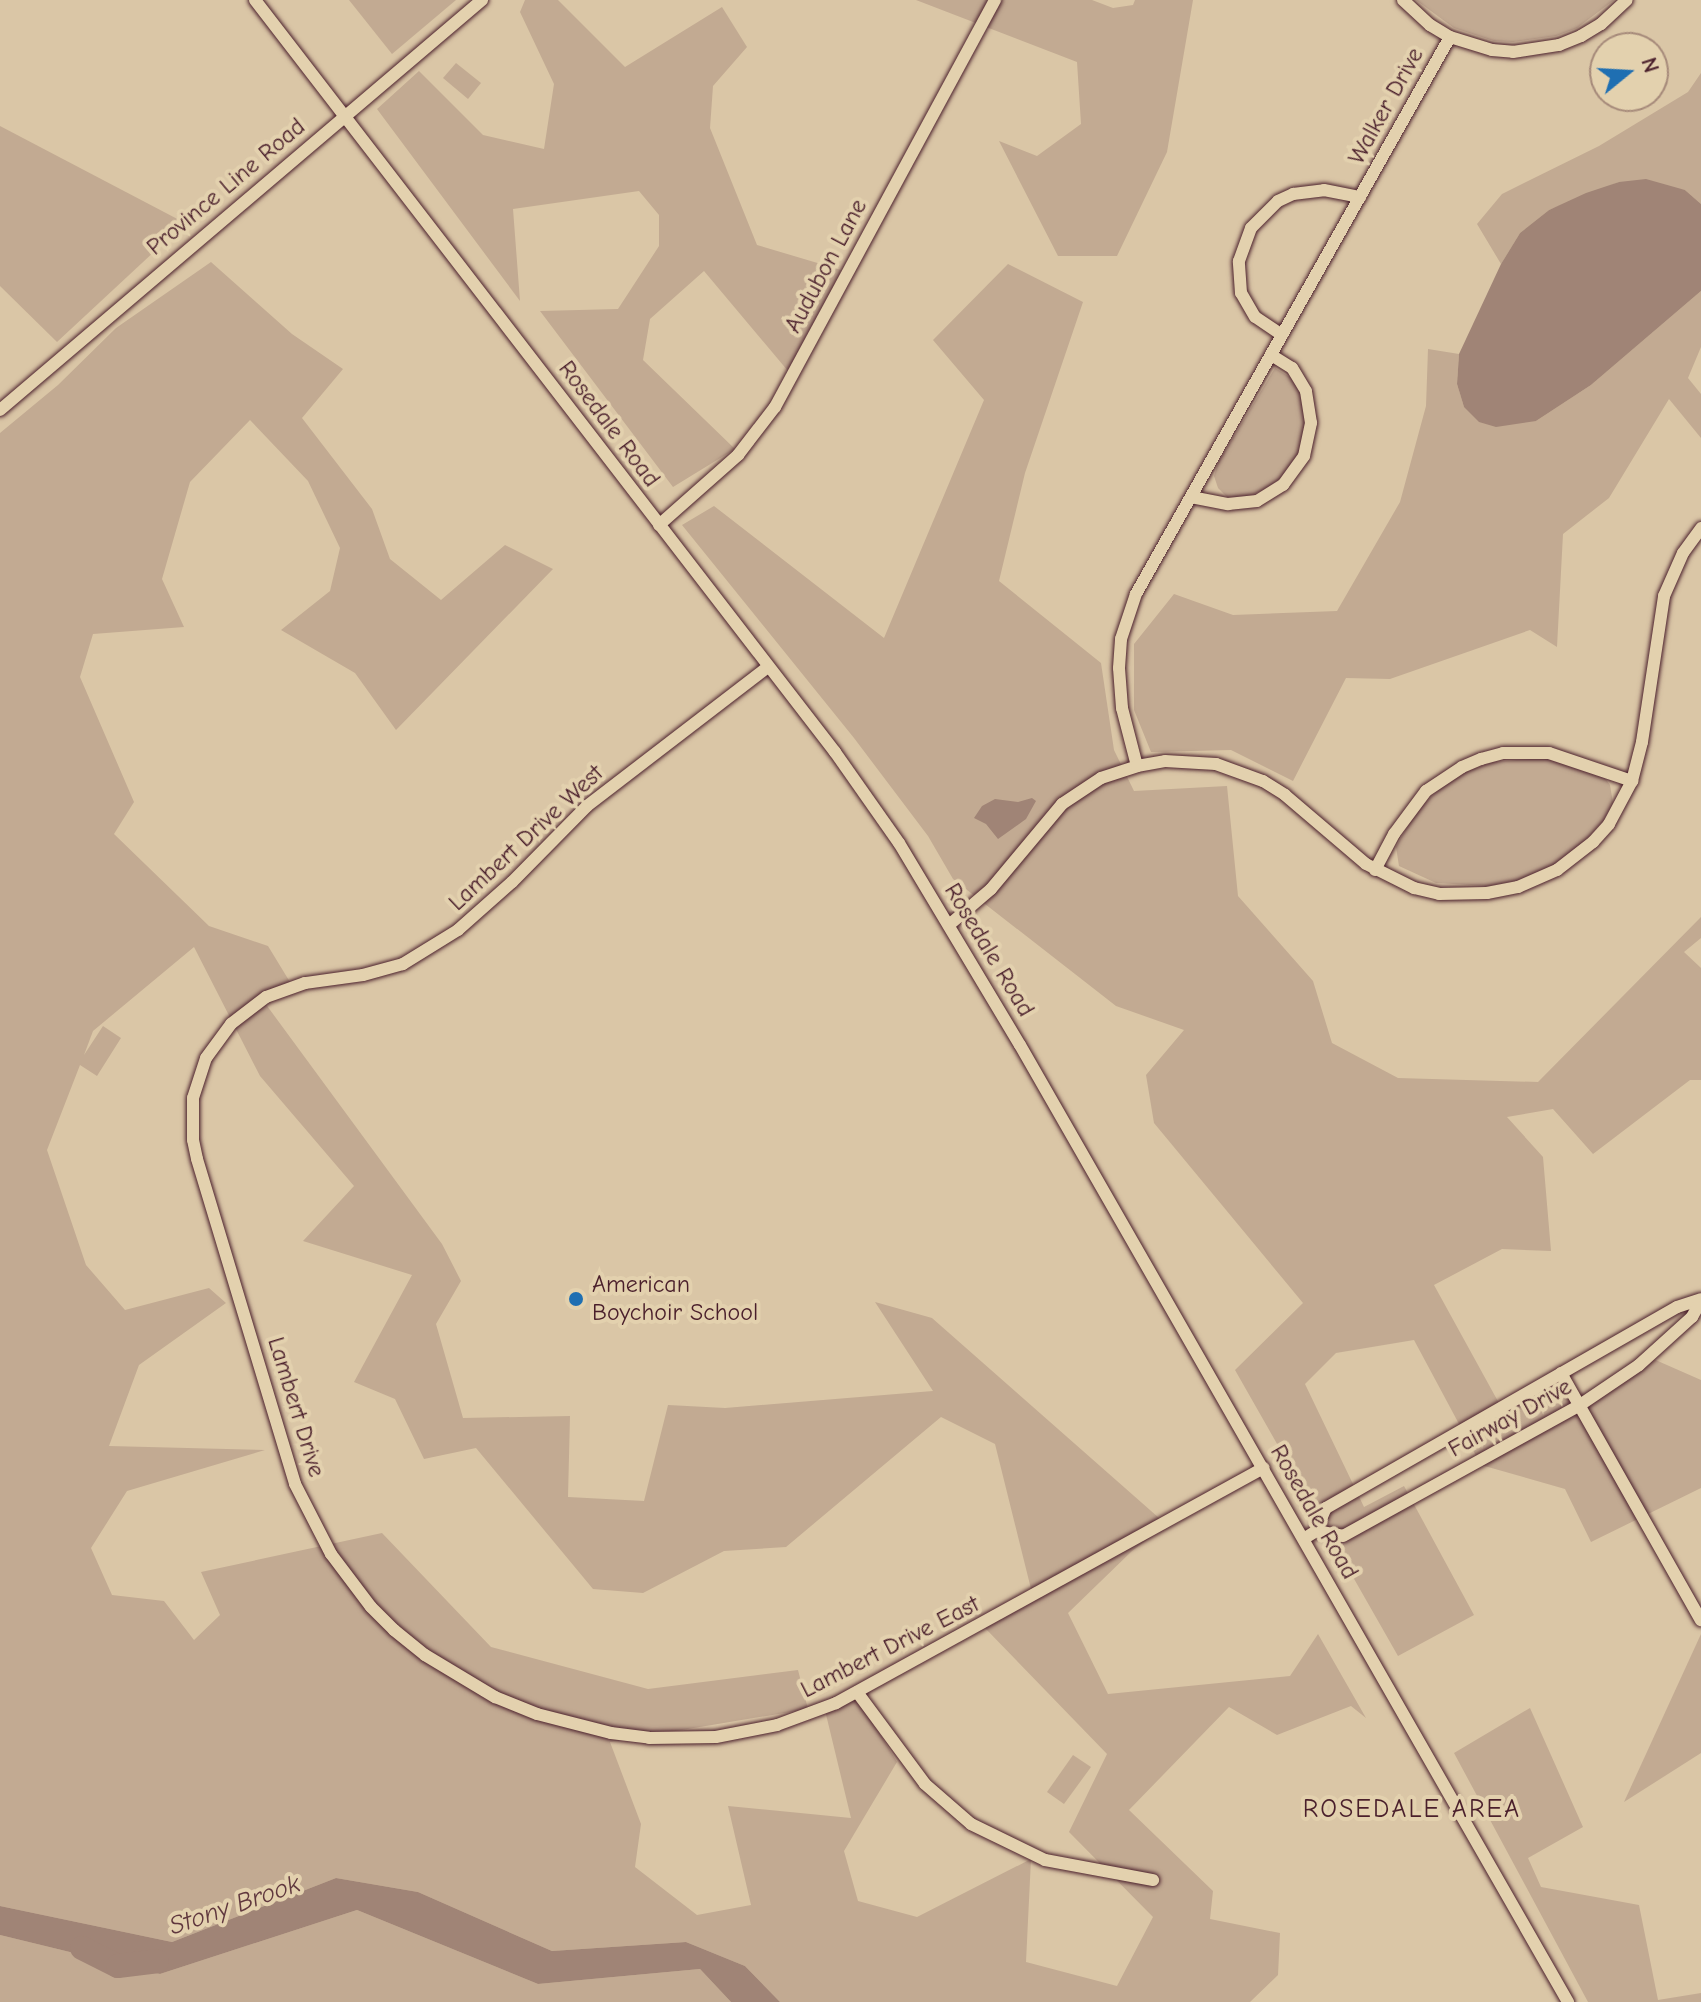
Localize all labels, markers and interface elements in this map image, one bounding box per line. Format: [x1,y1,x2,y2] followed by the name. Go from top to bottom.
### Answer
[1589,32,1669,112] north arrow
[1342,43,1430,169] street label: Walker Drive
[1635,54,1665,76] text: N
[141,112,311,262] street label: Province Line Road
[779,194,873,338] street label: Audubon Lane
[552,355,666,493] street label: Rosedale Road
[443,759,609,917] street label: Lambert Drive West
[938,878,1040,1022] street label: Rosedale Road
[592,1271,758,1327] place label: American Boychoir School
[567,1290,585,1308] marker: American Boychoir School
[261,1334,331,1480] street label: Lambert Drive
[1443,1372,1577,1464] street label: Fairway Drive
[1264,1440,1364,1584] street label: Rosedale Road
[796,1590,984,1704] street label: Lambert Drive East
[1303,1794,1521,1826] district label: ROSEDALE AREA
[165,1869,305,1943] water label: Stony Brook

